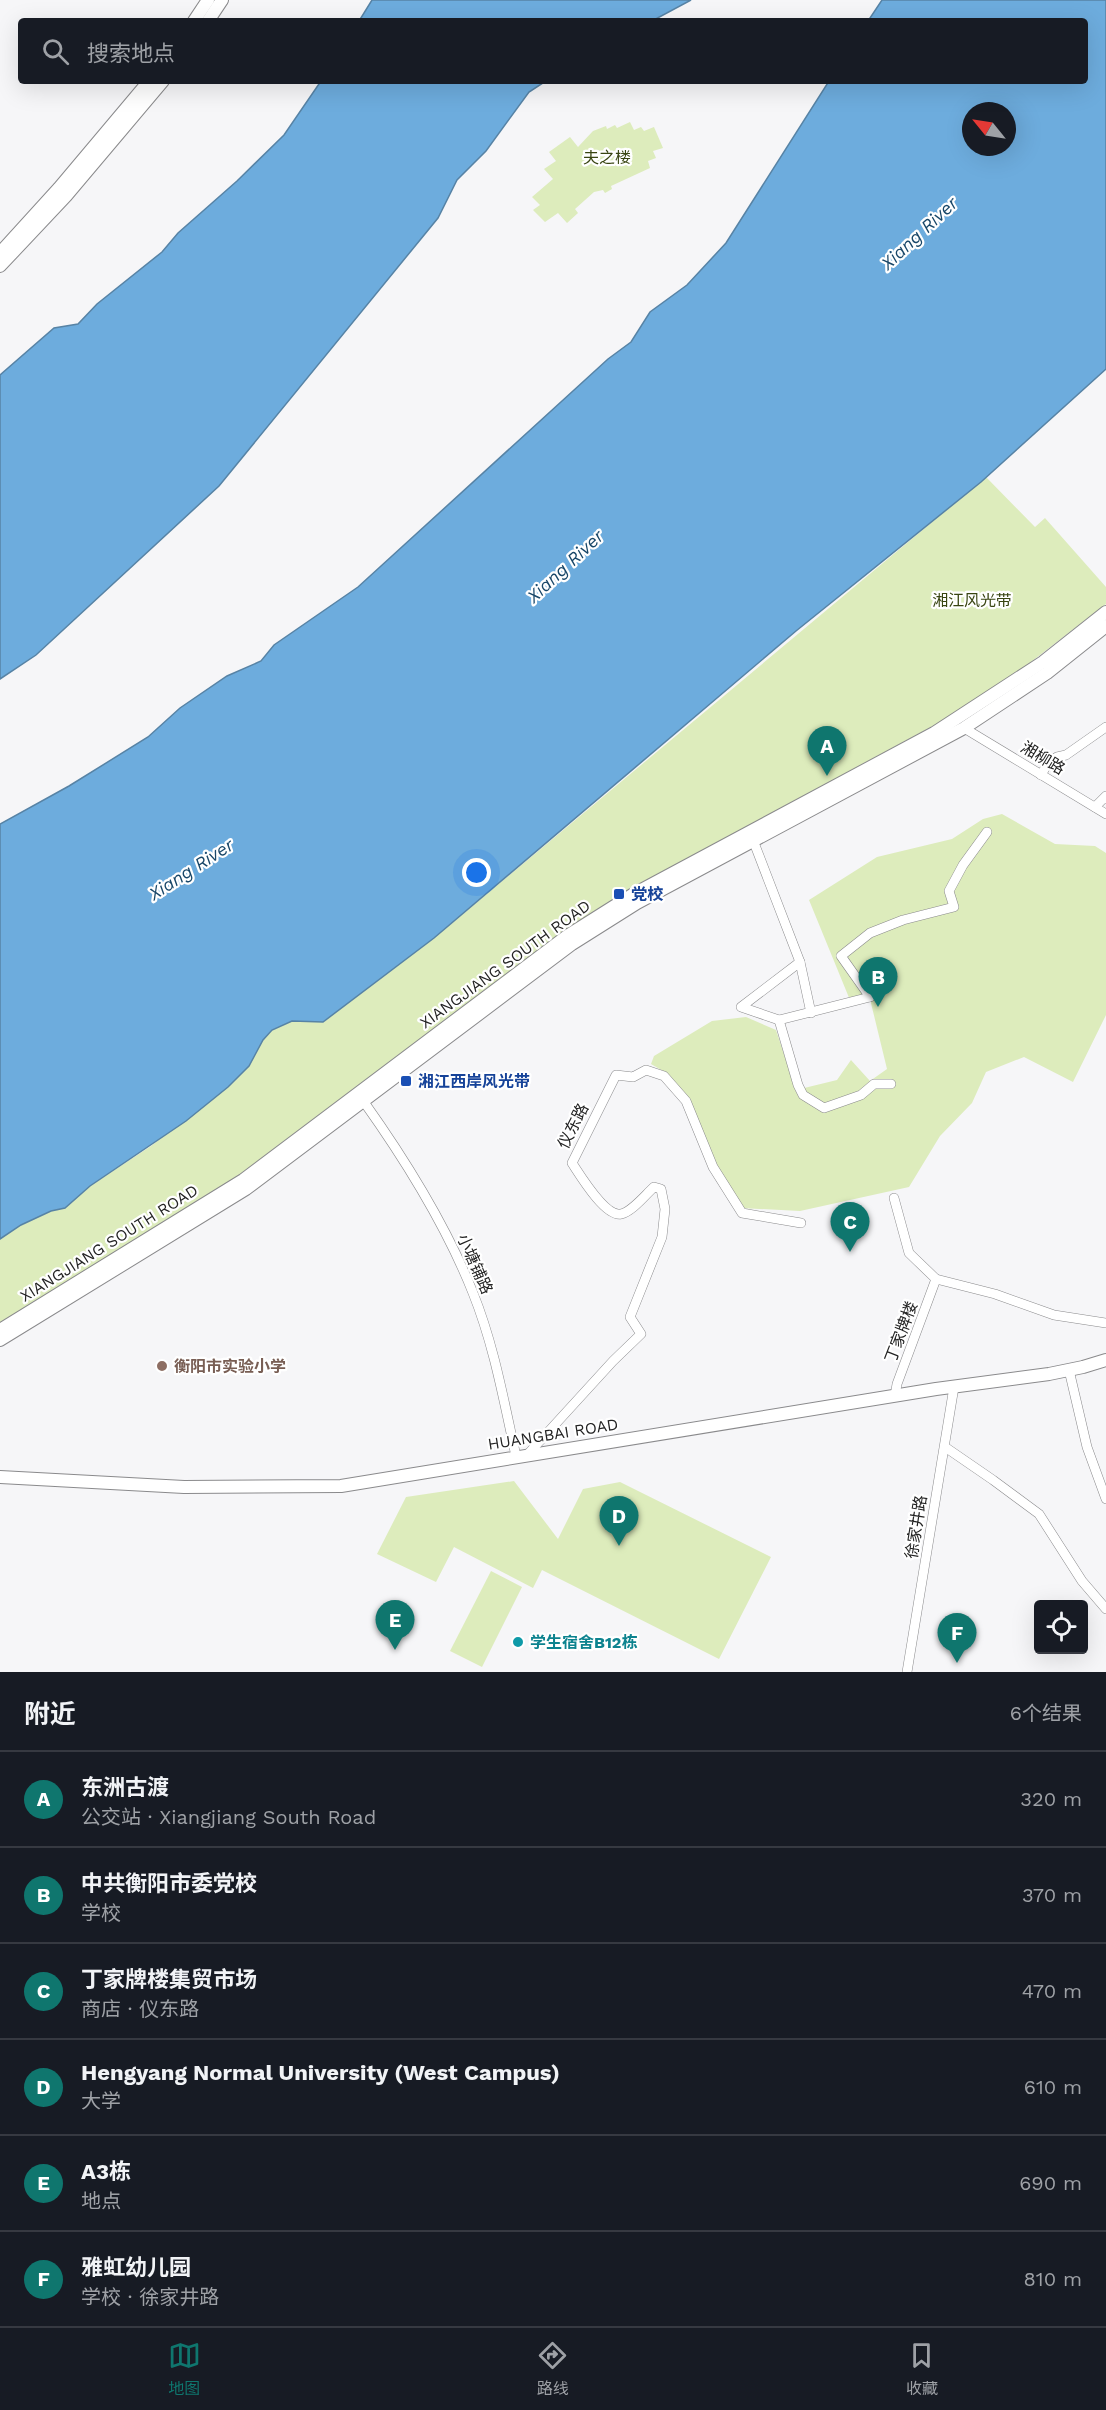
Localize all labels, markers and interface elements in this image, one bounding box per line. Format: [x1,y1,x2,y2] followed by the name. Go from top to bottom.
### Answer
[18,18,1088,84] search box
[39,35,72,68] icon: search
[87,41,175,66] text: 搜索地点
[962,102,1016,156] north arrow
[583,148,631,167] park label: 夫之楼
[876,192,962,274] water label: Xiang River
[522,525,608,607] water label: Xiang River
[932,591,1012,610] park label: 湘江风光带
[808,726,846,776] pin: A
[1018,737,1068,779] street label: 湘柳路
[144,833,238,905] water label: Xiang River
[462,858,491,887] your location
[631,885,664,904] place label: 党校
[612,887,626,901] marker: 党校
[416,896,594,1032] street label: XIANGJIANG SOUTH ROAD
[858,958,898,1007] pin: B
[418,1072,530,1091] place label: 湘江西岸风光带
[399,1074,413,1088] marker: 湘江西岸风光带
[554,1100,592,1152] street label: 仪东路
[17,1180,201,1306] street label: XIANGJIANG SOUTH ROAD
[830,1202,870,1252] pin: C
[453,1231,497,1297] street label: 小塘铺路
[881,1299,921,1365] street label: 丁家牌楼
[174,1357,286,1376] place label: 衡阳市实验小学
[155,1359,169,1373] marker: 衡阳市实验小学
[486,1414,620,1454] street label: HUANGBAI ROAD
[902,1494,930,1560] street label: 徐家井路
[600,1496,638,1546] pin: D
[376,1600,414,1650] pin: E
[1034,1600,1088,1654] map controls
[1034,1600,1088,1654] button: locate
[938,1614,976,1663] pin: F
[530,1633,637,1652] place label: 学生宿舍B12栋
[511,1635,525,1649] marker: 学生宿舍B12栋
[24,1699,76,1729] text: 附近
[1010,1701,1082,1725] text: 6个结果
[81,1775,169,1800] text: 东洲古渡
[37,1787,50,1811] text: A
[1020,1787,1082,1811] text: 320 m
[81,1805,376,1829] text: 公交站 · Xiangjiang South Road
[81,1871,257,1896] text: 中共衡阳市委党校
[37,1883,50,1907] text: B
[1022,1883,1082,1907] text: 370 m
[81,1901,121,1925] text: 学校
[81,1967,257,1992] text: 丁家牌楼集贸市场
[37,1979,50,2003] text: C
[1022,1979,1082,2003] text: 470 m
[81,1997,199,2021] text: 商店 · 仪东路
[81,2060,560,2085] text: Hengyang Normal University (West Campus)
[36,2075,51,2099] text: D
[1024,2075,1082,2099] text: 610 m
[81,2089,121,2113] text: 大学
[81,2159,131,2184] text: A3栋
[37,2171,50,2195] text: E
[1019,2171,1082,2195] text: 690 m
[81,2189,121,2213] text: 地点
[81,2255,191,2280] text: 雅虹幼儿园
[37,2267,50,2291] text: F
[1024,2267,1082,2291] text: 810 m
[81,2285,219,2309] text: 学校 · 徐家井路
[168,2339,201,2399] tab: 地图
[536,2339,569,2399] tab: 路线
[905,2339,938,2399] tab: 收藏

